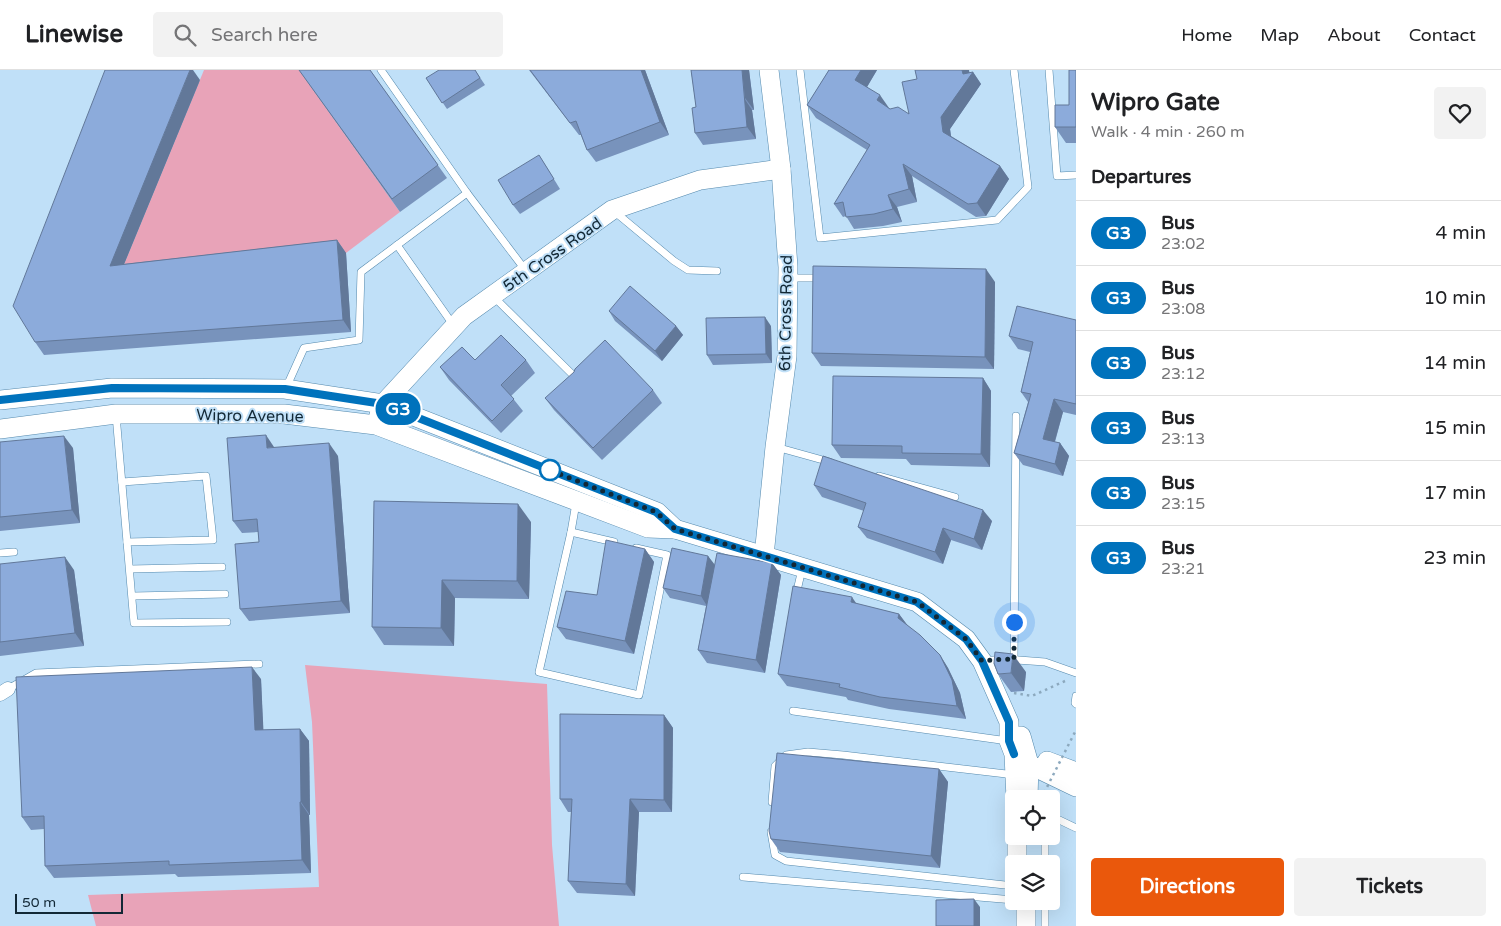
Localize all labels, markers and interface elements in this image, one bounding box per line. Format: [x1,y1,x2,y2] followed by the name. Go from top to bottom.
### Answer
[153,12,503,57] search box
[25,20,123,49] text: Linewise
[171,21,199,49] icon: search
[211,24,318,46] text: Search here
[1181,24,1232,46] text: Home
[1260,24,1299,46] text: Map
[1327,24,1381,46] text: About
[1409,24,1476,46] text: Contact
[1434,87,1486,139] button: heart
[1091,88,1220,117] text: Wipro Gate
[1091,122,1245,142] text: Walk · 4 min · 260 m
[1091,166,1191,188] text: Departures
[1161,212,1195,234] text: Bus
[499,213,606,296] street label: 5th Cross Road
[1106,222,1131,244] text: G3
[1435,222,1486,244] text: 4 min
[1161,234,1205,254] text: 23:02
[775,255,797,371] street label: 6th Cross Road
[1161,277,1195,299] text: Bus
[1106,287,1131,309] text: G3
[1423,287,1486,309] text: 10 min
[1161,299,1205,319] text: 23:08
[1161,342,1195,364] text: Bus
[1106,352,1131,374] text: G3
[1423,352,1486,374] text: 14 min
[1161,364,1205,384] text: 23:12
[376,393,420,425] line badge: G3
[386,398,410,420] text: G3
[196,405,304,427] street label: Wipro Avenue
[1161,407,1195,429] text: Bus
[1106,417,1131,439] text: G3
[1423,417,1486,439] text: 15 min
[1161,429,1205,449] text: 23:13
[539,459,561,481] unlabelled marker
[1161,472,1195,494] text: Bus
[1106,482,1131,504] text: G3
[1423,482,1486,504] text: 17 min
[1161,494,1205,514] text: 23:15
[1161,537,1195,559] text: Bus
[1106,547,1131,569] text: G3
[1423,547,1486,569] text: 23 min
[1161,559,1205,579] text: 23:21
[1002,610,1027,635] your location
[1005,790,1060,910] map controls
[1005,790,1060,845] button: locate
[1005,855,1060,910] button: layers
[1091,858,1284,916] button: Directions
[1294,858,1486,916] button: Tickets
[15,891,122,914] scale bar
[22,894,56,911] text: 50 m

